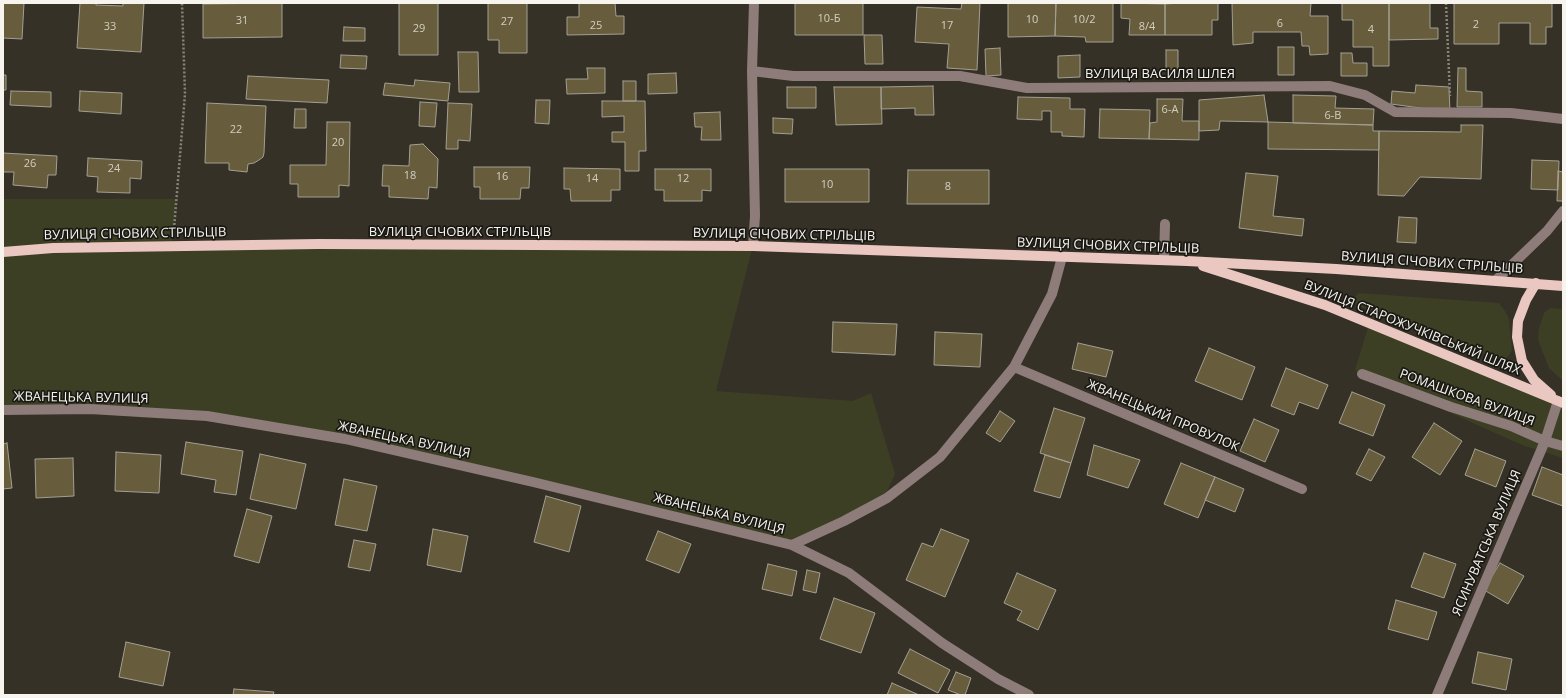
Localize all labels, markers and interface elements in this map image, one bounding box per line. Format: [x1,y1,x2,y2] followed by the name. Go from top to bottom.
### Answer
[818,12,840,26] house number: 10-Б
[1026,13,1038,27] house number: 10
[1073,13,1095,27] house number: 10/2
[236,14,248,28] house number: 31
[501,15,513,29] house number: 27
[1277,17,1283,31] house number: 6
[1473,18,1479,32] house number: 2
[590,19,602,33] house number: 25
[941,19,953,33] house number: 17
[104,20,116,34] house number: 33
[1139,20,1155,34] house number: 8/4
[413,22,425,36] house number: 29
[1368,23,1374,37] house number: 4
[1085,66,1235,82] street label: ВУЛИЦЯ ВАСИЛЯ ШЛЕЯ
[1162,103,1178,117] house number: 6-А
[1325,109,1341,123] house number: 6-В
[230,123,242,137] house number: 22
[332,136,344,150] house number: 20
[24,157,36,171] house number: 26
[108,162,120,176] house number: 24
[404,169,416,183] house number: 18
[496,170,508,184] house number: 16
[586,172,598,186] house number: 14
[677,172,689,186] house number: 12
[821,178,833,192] house number: 10
[945,180,951,194] house number: 8
[369,224,551,240] street label: ВУЛИЦЯ СІЧОВИХ СТРІЛЬЦІВ
[44,225,226,243] street label: ВУЛИЦЯ СІЧОВИХ СТРІЛЬЦІВ
[693,226,875,244] street label: ВУЛИЦЯ СІЧОВИХ СТРІЛЬЦІВ
[1017,235,1199,257] street label: ВУЛИЦЯ СІЧОВИХ СТРІЛЬЦІВ
[1340,249,1524,277] street label: ВУЛИЦЯ СІЧОВИХ СТРІЛЬЦІВ
[1302,277,1522,379] street label: ВУЛИЦЯ СТАРОЖУЧКІВСЬКИЙ ШЛЯХ
[1397,366,1537,430] street label: РОМАШКОВА ВУЛИЦЯ
[1084,377,1242,455] street label: ЖВАНЕЦЬКИЙ ПРОВУЛОК
[13,389,149,407] street label: ЖВАНЕЦЬКА ВУЛИЦЯ
[336,418,472,462] street label: ЖВАНЕЦЬКА ВУЛИЦЯ
[1449,468,1525,618] street label: ЯСИНУВАТСЬКА ВУЛИЦЯ
[652,490,786,538] street label: ЖВАНЕЦЬКА ВУЛИЦЯ

